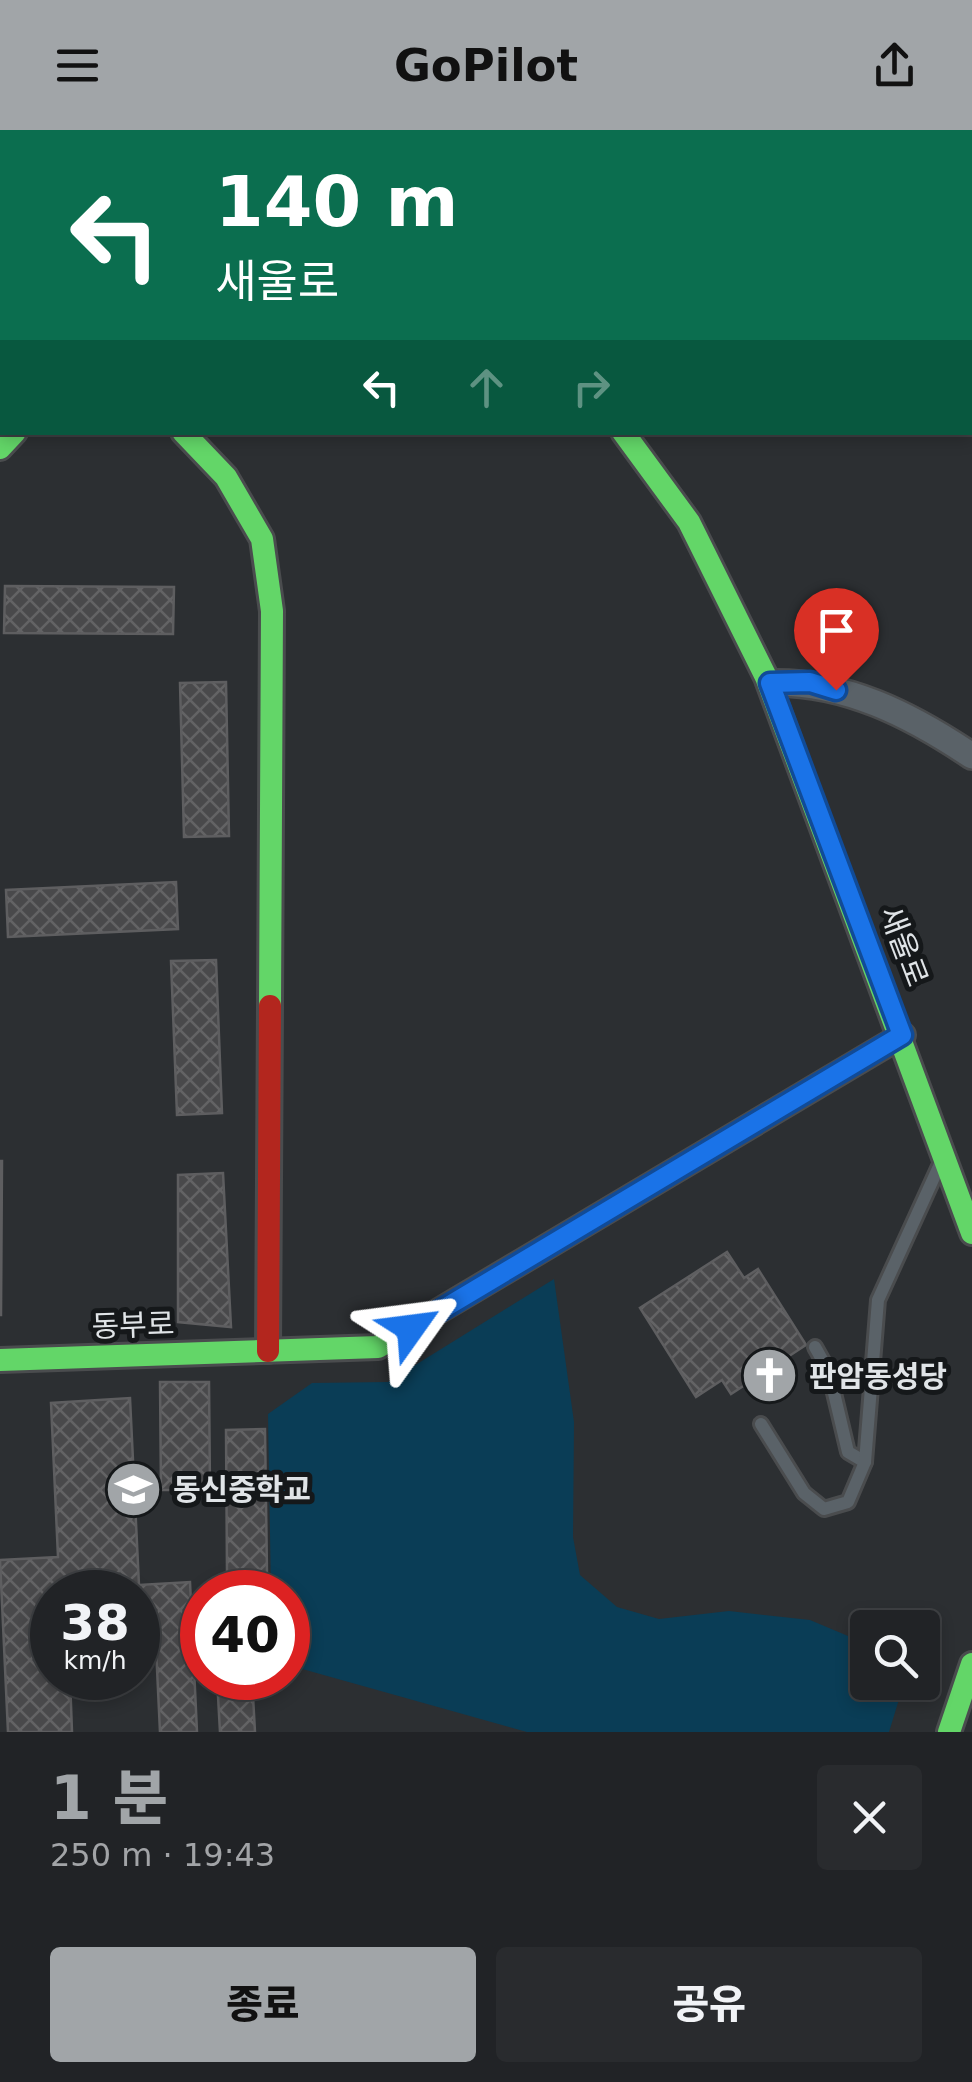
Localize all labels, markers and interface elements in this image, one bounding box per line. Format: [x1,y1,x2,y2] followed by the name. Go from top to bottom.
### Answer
[50,38,105,93] icon: menu
[867,38,922,93] icon: share
[394,39,578,92] text: GoPilot
[215,161,458,243] text: 140 m
[50,170,180,300] icon: left
[215,255,339,308] text: 새울로
[354,360,409,415] icon: left
[459,360,514,415] icon: ahead
[564,360,619,415] icon: right
[794,588,879,691] pin
[809,603,864,658] icon: arrive
[873,901,935,991] street label: 새울로
[359,1276,463,1380] position arrow
[91,1306,175,1344] street label: 동부로
[740,1346,800,1406] church icon: 판암동성당
[809,1359,947,1394] place label: 판암동성당
[104,1459,164,1519] school or university icon: 동신중학교
[173,1472,311,1507] place label: 동신중학교
[180,1570,310,1700] speed limit sign: 40
[60,1594,130,1652] text: 38
[850,1610,940,1700] map controls
[850,1610,940,1700] button: search
[63,1646,127,1675] text: km/h
[50,1763,168,1833] text: 1 분
[817,1765,922,1870] button: close
[50,1836,275,1874] text: 250 m · 19:43
[50,1947,476,2062] button: 종료
[496,1947,922,2062] button: 공유

